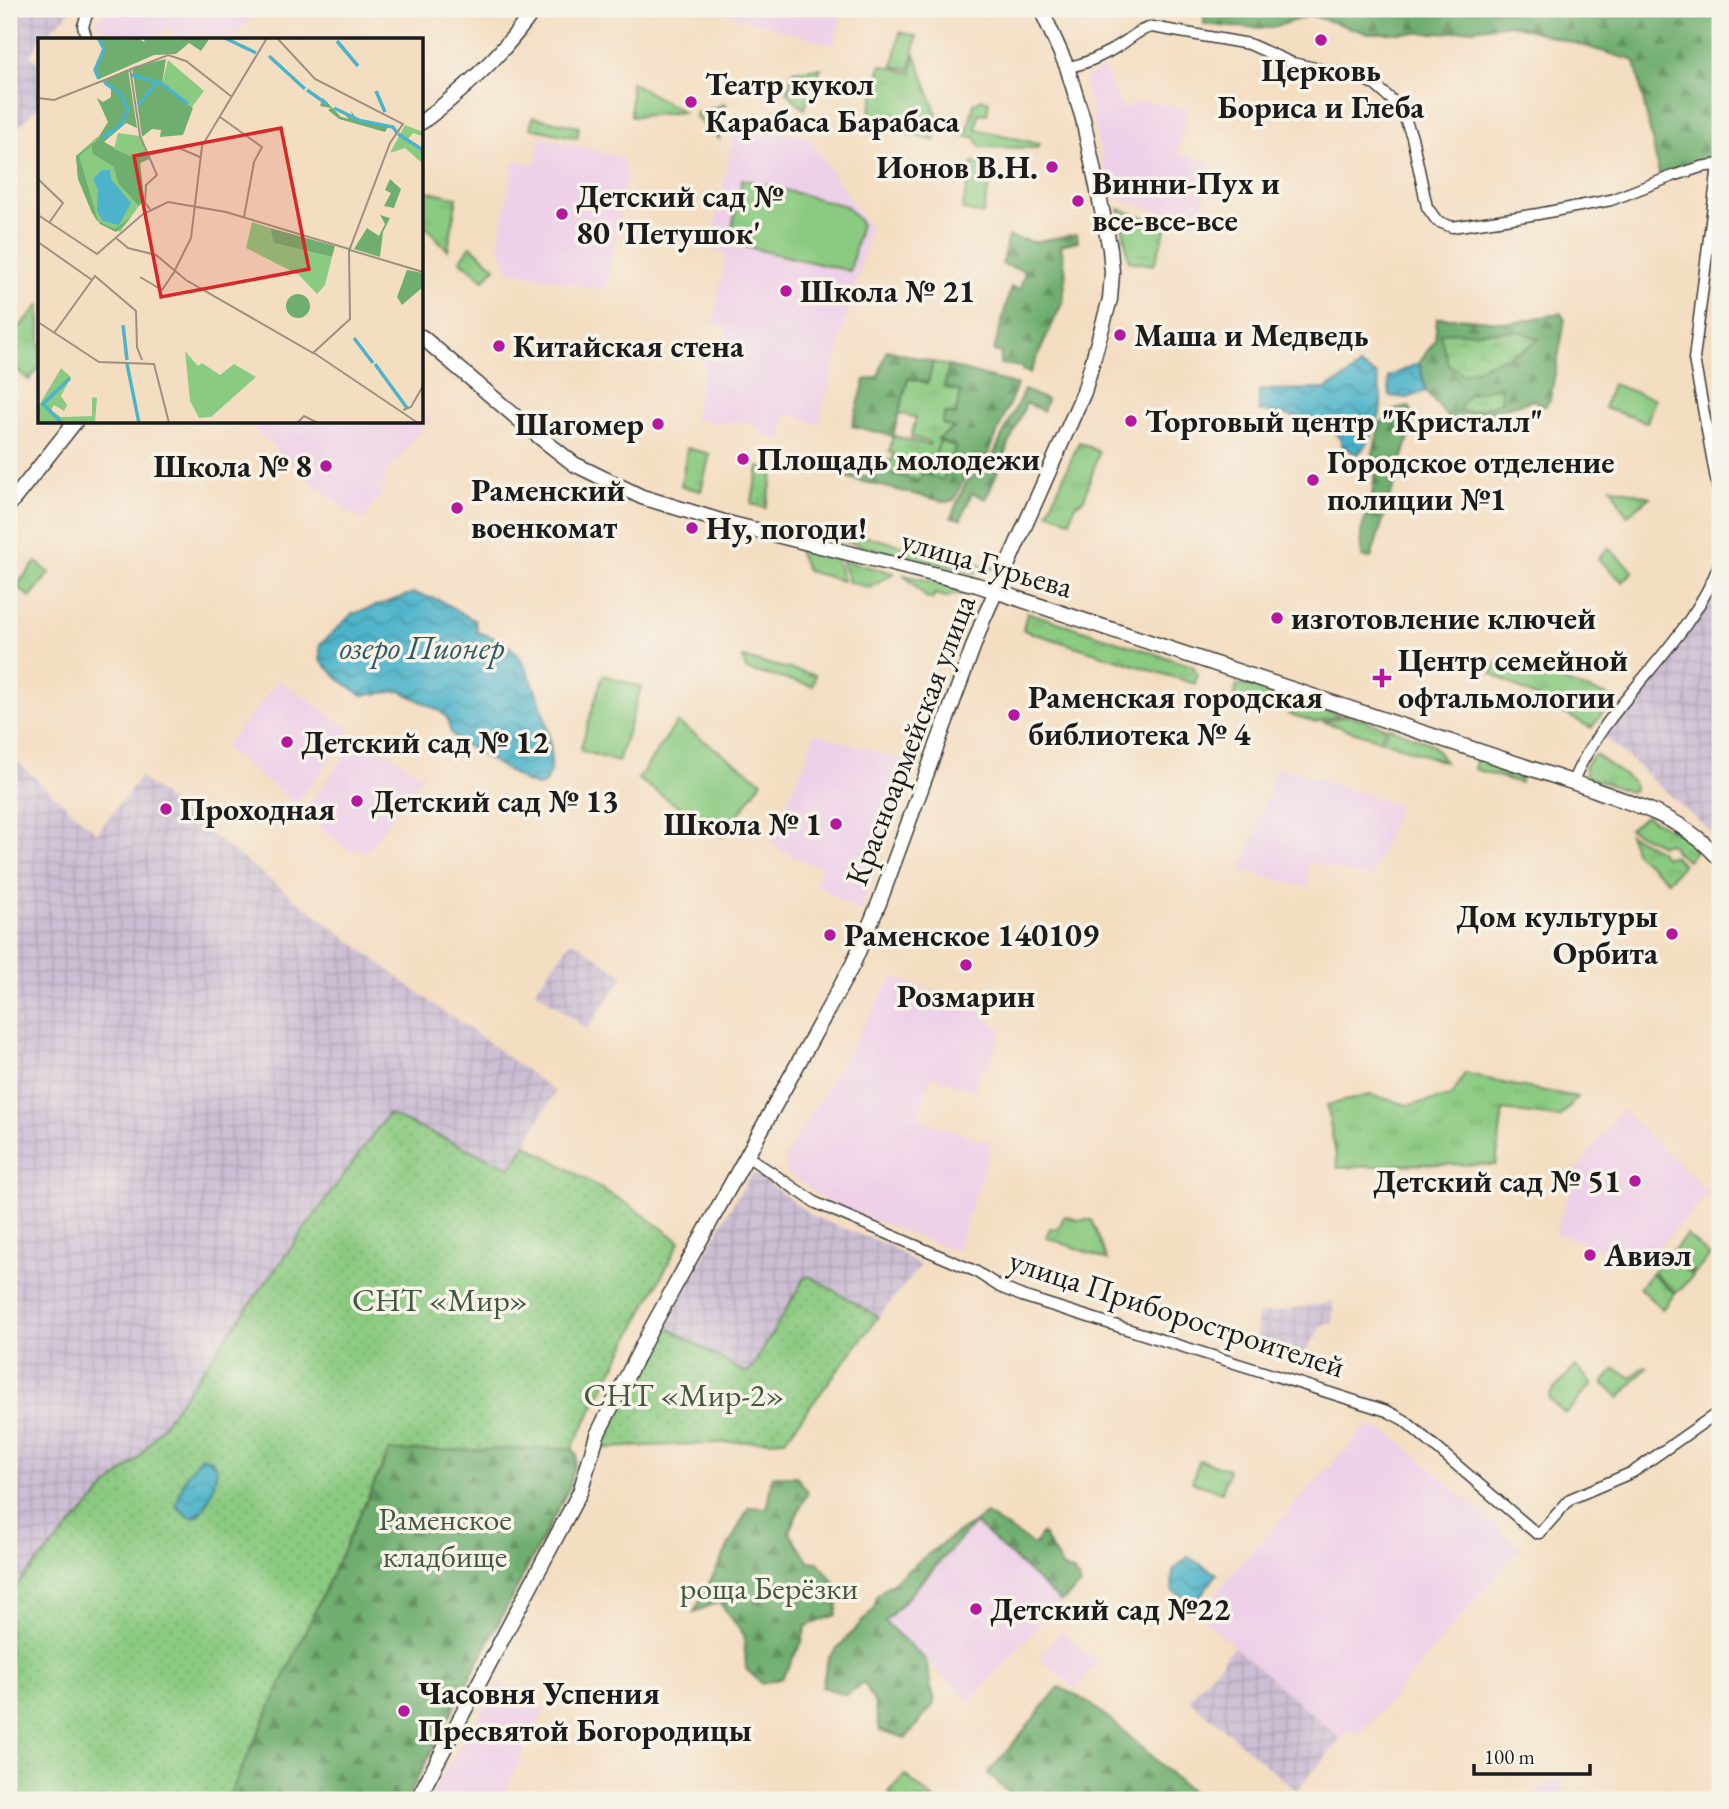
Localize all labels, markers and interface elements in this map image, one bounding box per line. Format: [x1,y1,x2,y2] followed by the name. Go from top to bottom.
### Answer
[1313,32,1329,48] marker: Церковь Бориса и Глеба
[38,38,424,424] inset map
[1218,49,1425,128] place label: Церковь Бориса и Глеба
[705,63,960,142] place label: Театр кукол Карабаса Барабаса
[683,94,699,110] marker: Театр кукол Карабаса Барабаса
[876,146,1038,188] place label: Ионов В.Н.
[1044,159,1060,175] marker: Ионов В.Н.
[1092,162,1280,241] place label: Винни-Пух и все-все-все
[576,175,784,254] place label: Детский сад № 80 'Петушок'
[1070,193,1086,209] marker: Винни-Пух и все-все-все
[554,206,570,222] marker: Детский сад № 80 'Петушок'
[800,270,976,312] place label: Школа № 21
[778,283,794,299] marker: Школа № 21
[1134,314,1369,356] place label: Маша и Медведь
[513,325,745,367] place label: Китайская стена
[1112,327,1128,343] marker: Маша и Медведь
[491,338,507,354] marker: Китайская стена
[1145,400,1543,442] place label: Торговый центр "Кристалл"
[515,403,644,445] place label: Шагомер
[1123,413,1139,429] marker: Торговый центр "Кристалл"
[650,416,666,432] marker: Шагомер
[757,438,1040,480] place label: Площадь молодежи
[1327,441,1615,520] place label: Городское отделение полиции №1
[153,445,312,487] place label: Школа № 8
[735,451,751,467] marker: Площадь молодежи
[318,458,334,474] marker: Школа № 8
[471,469,626,548] place label: Раменский военкомат
[1305,472,1321,488] marker: Городское отделение полиции №1
[449,500,465,516] marker: Раменский военкомат
[706,507,867,549] place label: Ну, погоди!
[896,518,1078,608] street label: улица Гурьева
[684,520,700,536] marker: Ну, погоди!
[835,588,985,891] street label: Красноармейская улица
[1291,597,1596,639] place label: изготовление ключей
[1269,610,1285,626] marker: изготовление ключей
[339,626,505,669] water label: озеро Пионер
[1398,639,1628,718] place label: Центр семейной офтальмологии
[1372,668,1392,688] marker: Центр семейной офтальмологии
[1028,676,1323,755] place label: Раменская городская библиотека № 4
[1006,707,1022,723] marker: Раменская городская библиотека № 4
[301,721,549,763] place label: Детский сад № 12
[279,734,295,750] marker: Детский сад № 12
[371,780,619,822] place label: Детский сад № 13
[180,788,335,830] place label: Проходная
[349,793,365,809] marker: Детский сад № 13
[158,801,174,817] marker: Проходная
[663,803,822,845] place label: Школа № 1
[828,816,844,832] marker: Школа № 1
[1456,895,1659,974] place label: Дом культуры Орбита
[844,914,1099,956] place label: Раменское 140109
[1664,926,1680,942] marker: Дом культуры Орбита
[822,927,838,943] marker: Раменское 140109
[958,957,974,973] marker: Розмарин
[897,975,1035,1017] place label: Розмарин
[1373,1160,1621,1202] place label: Детский сад № 51
[1627,1173,1643,1189] marker: Детский сад № 51
[1603,1234,1692,1276] place label: Авиэл
[1004,1239,1350,1387] street label: улица Приборостроителей
[1582,1247,1598,1263] marker: Авиэл
[352,1279,528,1321] park label: СНТ «Мир»
[583,1374,785,1416] park label: СНТ «Мир-2»
[378,1498,512,1577] park label: Раменское кладбище
[680,1567,858,1609] park label: роща Берёзки
[990,1588,1231,1630] place label: Детский сад №22
[968,1601,984,1617] marker: Детский сад №22
[418,1672,752,1751] place label: Часовня Успения Пресвятой Богородицы
[396,1703,412,1719] marker: Часовня Успения Пресвятой Богородицы
[1474,1732,1589,1776] scale bar
[1484,1743,1535,1770] text: 100 m

